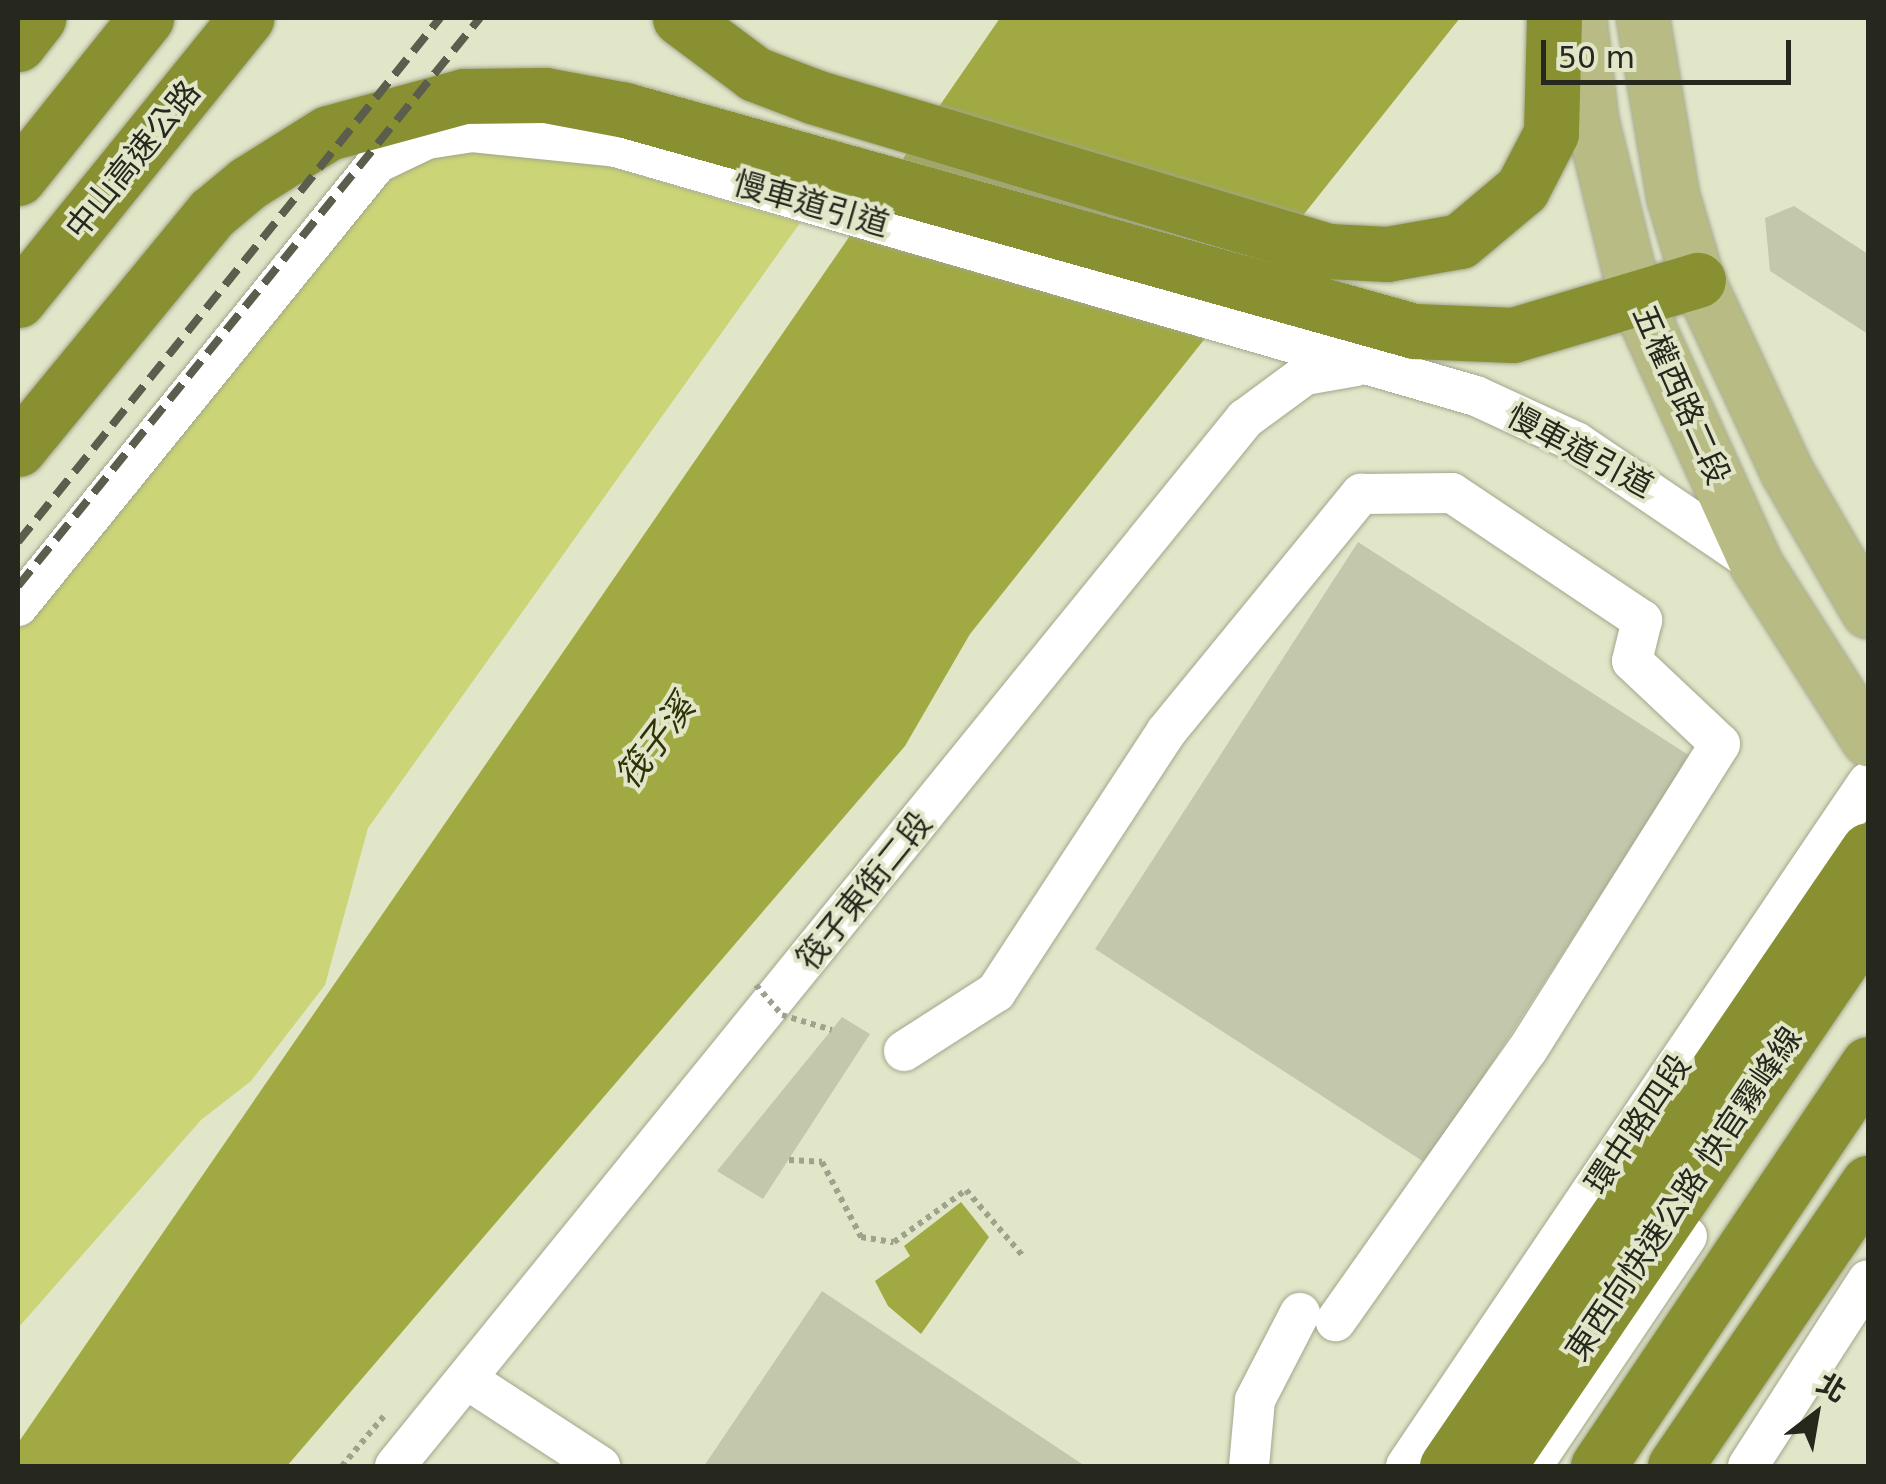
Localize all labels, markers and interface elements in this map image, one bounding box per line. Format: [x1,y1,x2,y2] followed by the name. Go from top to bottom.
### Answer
[1546,20,1796,82] scale bar
[1558,40,1635,75] text: 50 m
[58,73,208,247] street label: 中山高速公路
[729,163,893,245] street label: 慢車道引道
[1624,299,1738,491] street label: 五權西路二段
[1500,396,1660,506] street label: 慢車道引道
[607,687,703,797] water label: 筏子溪
[789,804,939,978] street label: 筏子東街二段
[1558,1020,1810,1368] street label: 東西向快速公路 快官霧峰線
[1577,1047,1699,1201] street label: 環中路四段
[1766,1364,1866,1464] north arrow
[1811,1366,1852,1409] text: 北

